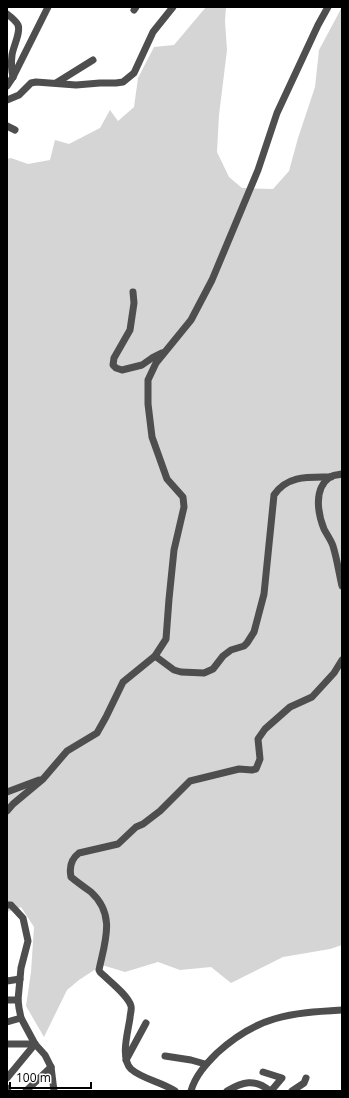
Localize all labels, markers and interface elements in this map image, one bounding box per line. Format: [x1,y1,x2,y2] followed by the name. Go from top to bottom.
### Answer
[10,1064,91,1090] scale bar
[16,1069,51,1086] text: 100 m

